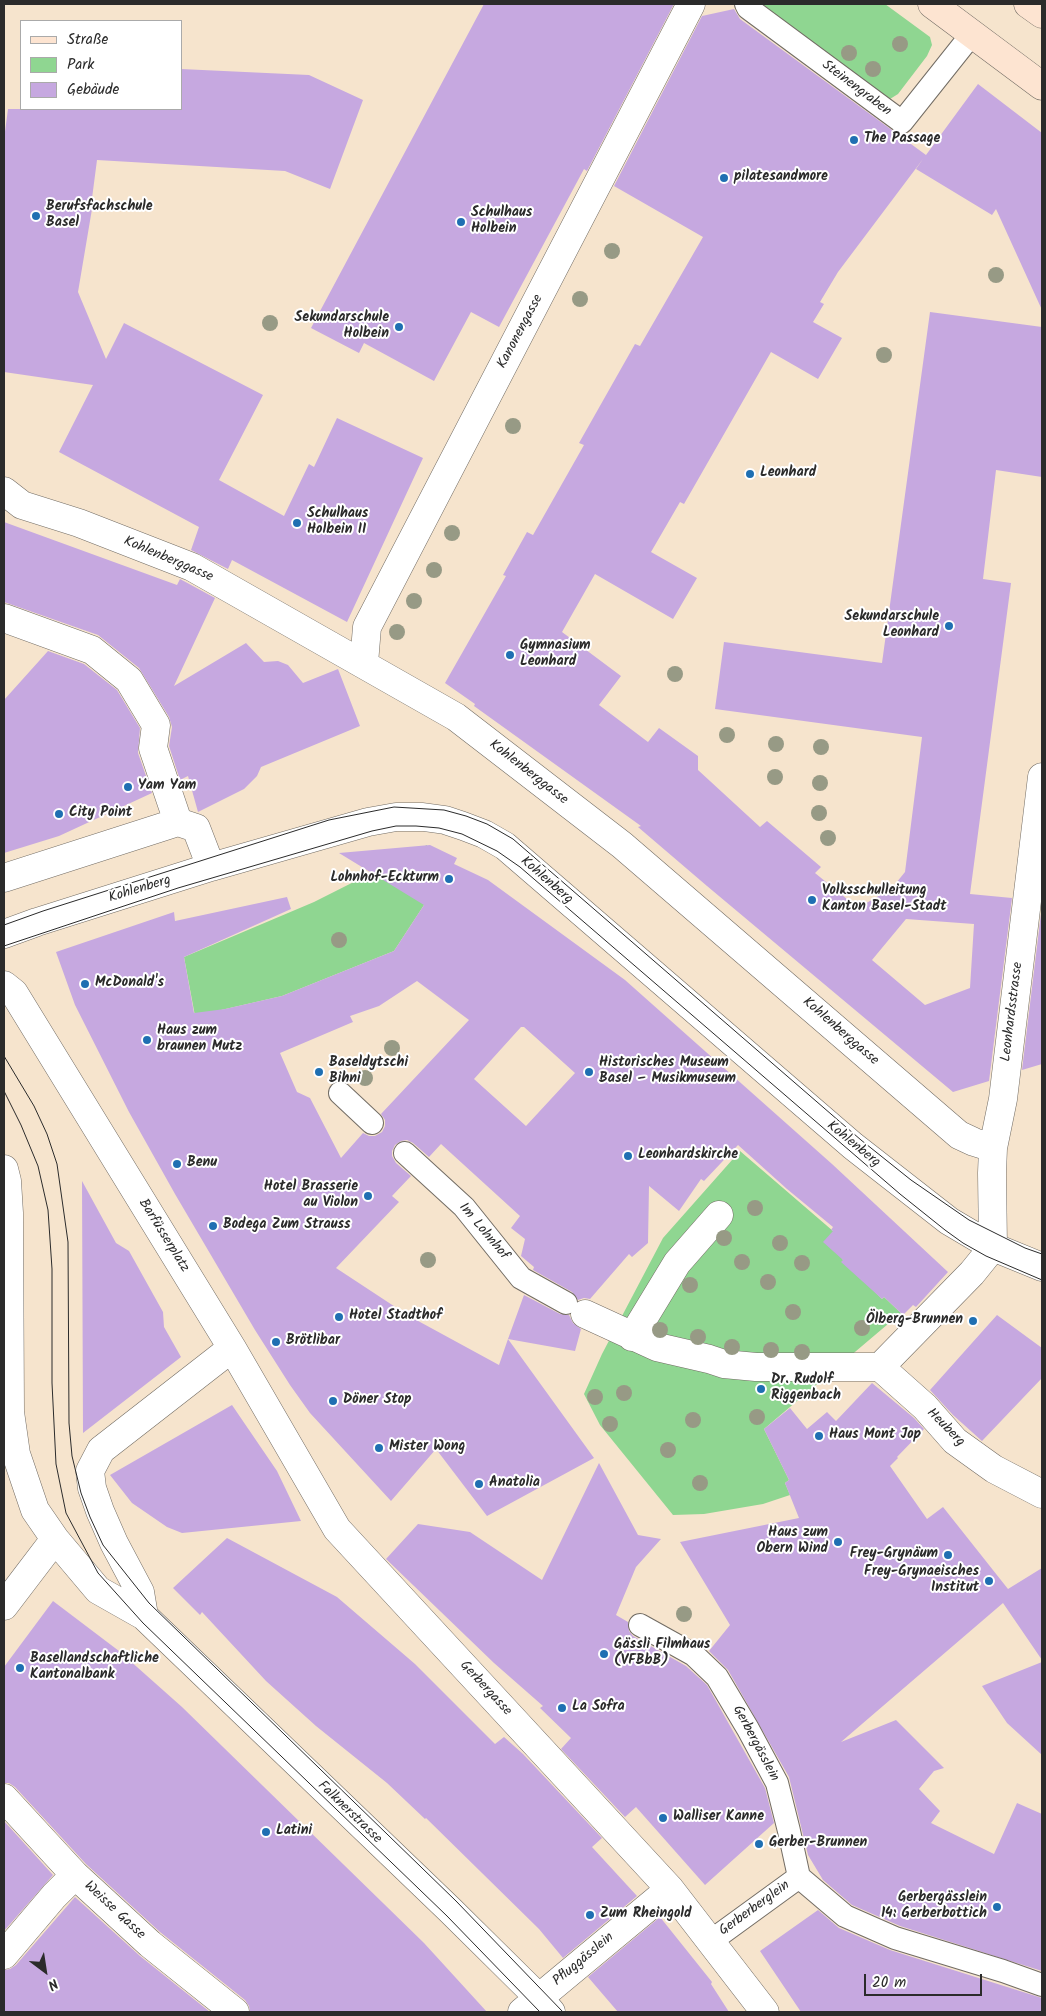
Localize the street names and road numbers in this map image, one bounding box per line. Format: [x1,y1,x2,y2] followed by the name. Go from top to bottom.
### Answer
[818,57,894,121] street label: Steinengraben
[494,292,548,372] street label: Kanonengasse
[121,534,215,586] street label: Kohlenberggasse
[485,737,571,809] street label: Kohlenberggasse
[516,854,576,908] street label: Kohlenberg
[107,873,173,907] street label: Kohlenberg
[999,961,1027,1063] street label: Leonhardsstrasse
[798,994,882,1070] street label: Kohlenberggasse
[823,1118,883,1172] street label: Kohlenberg
[134,1196,192,1276] street label: Barfüsserplatz
[454,1200,512,1264] street label: Im Lohnhof
[922,1405,968,1451] street label: Heuberg
[455,1658,515,1720] street label: Gerbergasse
[728,1703,782,1785] street label: Gerbergässlein
[313,1778,385,1848] street label: Falknerstrasse
[80,1878,148,1944] street label: Weisse Gasse
[716,1878,794,1940] street label: Gerberberglein
[550,1930,618,1990] street label: Pfluggässlein

